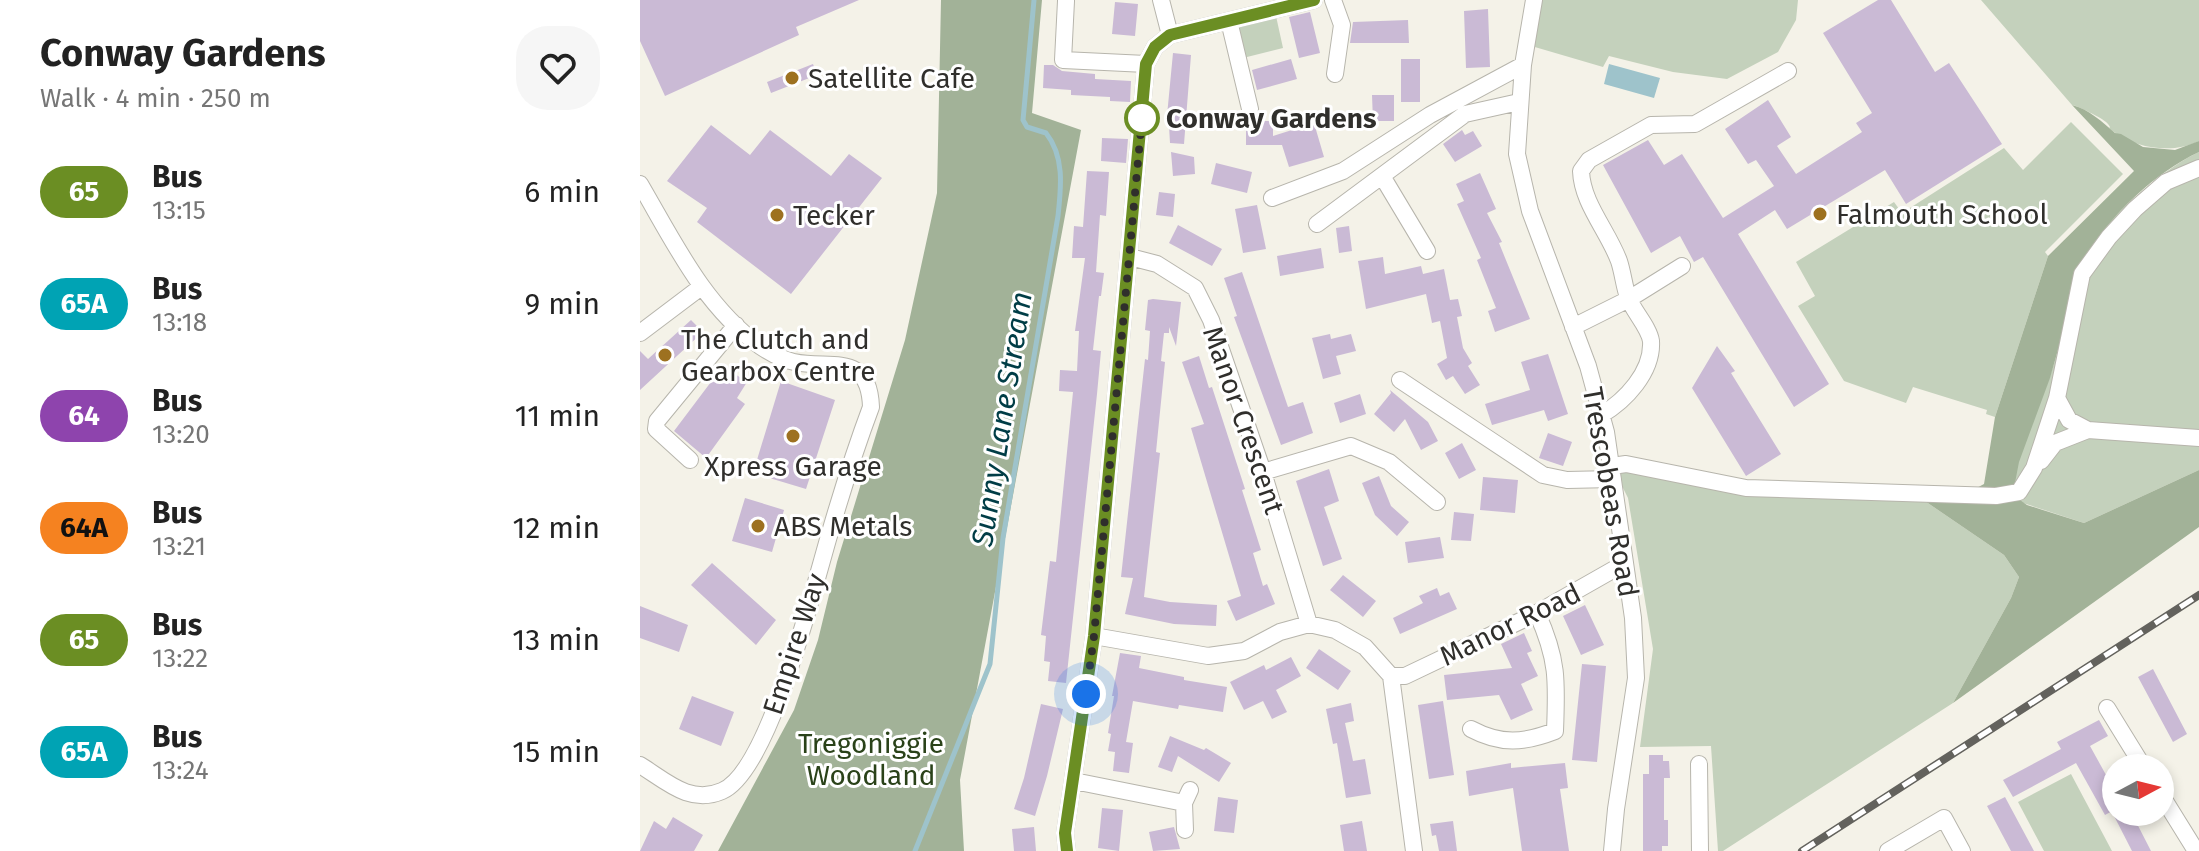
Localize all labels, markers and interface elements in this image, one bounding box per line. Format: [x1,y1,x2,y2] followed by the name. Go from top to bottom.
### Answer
[516,26,600,110] button: heart
[40,30,326,76] text: Conway Gardens
[808,62,975,95] place label: Satellite Cafe
[783,69,801,87] marker: Satellite Cafe
[40,83,271,114] text: Walk · 4 min · 250 m
[1125,101,1159,135] marker: Conway Gardens
[1166,102,1376,135] place label: Conway Gardens
[152,159,202,195] text: Bus
[524,174,600,210] text: 6 min
[69,175,99,208] text: 65
[152,195,206,226] text: 13:15
[1836,198,2048,231] place label: Falmouth School
[793,199,875,232] place label: Tecker
[1811,205,1829,223] marker: Falmouth School
[768,206,786,224] marker: Tecker
[152,271,202,307] text: Bus
[525,286,600,322] text: 9 min
[60,287,108,320] text: 65A
[964,289,1040,550] water label: Sunny Lane Stream
[152,307,207,338] text: 13:18
[1196,322,1291,519] street label: Manor Crescent
[681,323,876,388] place label: The Clutch and Gearbox Centre
[656,346,674,364] marker: The Clutch and Gearbox Centre
[152,383,202,419] text: Bus
[1576,384,1645,600] street label: Trescobeas Road
[515,398,600,434] text: 11 min
[68,399,100,432] text: 64
[152,419,210,450] text: 13:20
[784,427,802,445] marker: Xpress Garage
[704,450,882,483] place label: Xpress Garage
[152,495,202,531] text: Bus
[512,510,600,546] text: 12 min
[774,510,912,543] place label: ABS Metals
[60,511,108,544] text: 64A
[749,517,767,535] marker: ABS Metals
[152,531,206,562] text: 13:21
[756,569,833,719] street label: Empire Way
[1434,576,1586,673] street label: Manor Road
[152,607,202,643] text: Bus
[512,622,600,658] text: 13 min
[69,623,99,656] text: 65
[152,643,208,674] text: 13:22
[1066,674,1106,714] your location
[152,719,202,755] text: Bus
[798,727,944,792] park label: Tregoniggie Woodland
[512,734,600,770] text: 15 min
[60,735,108,768] text: 65A
[2102,754,2174,826] north arrow
[2102,754,2174,826] map controls
[152,755,208,786] text: 13:24

